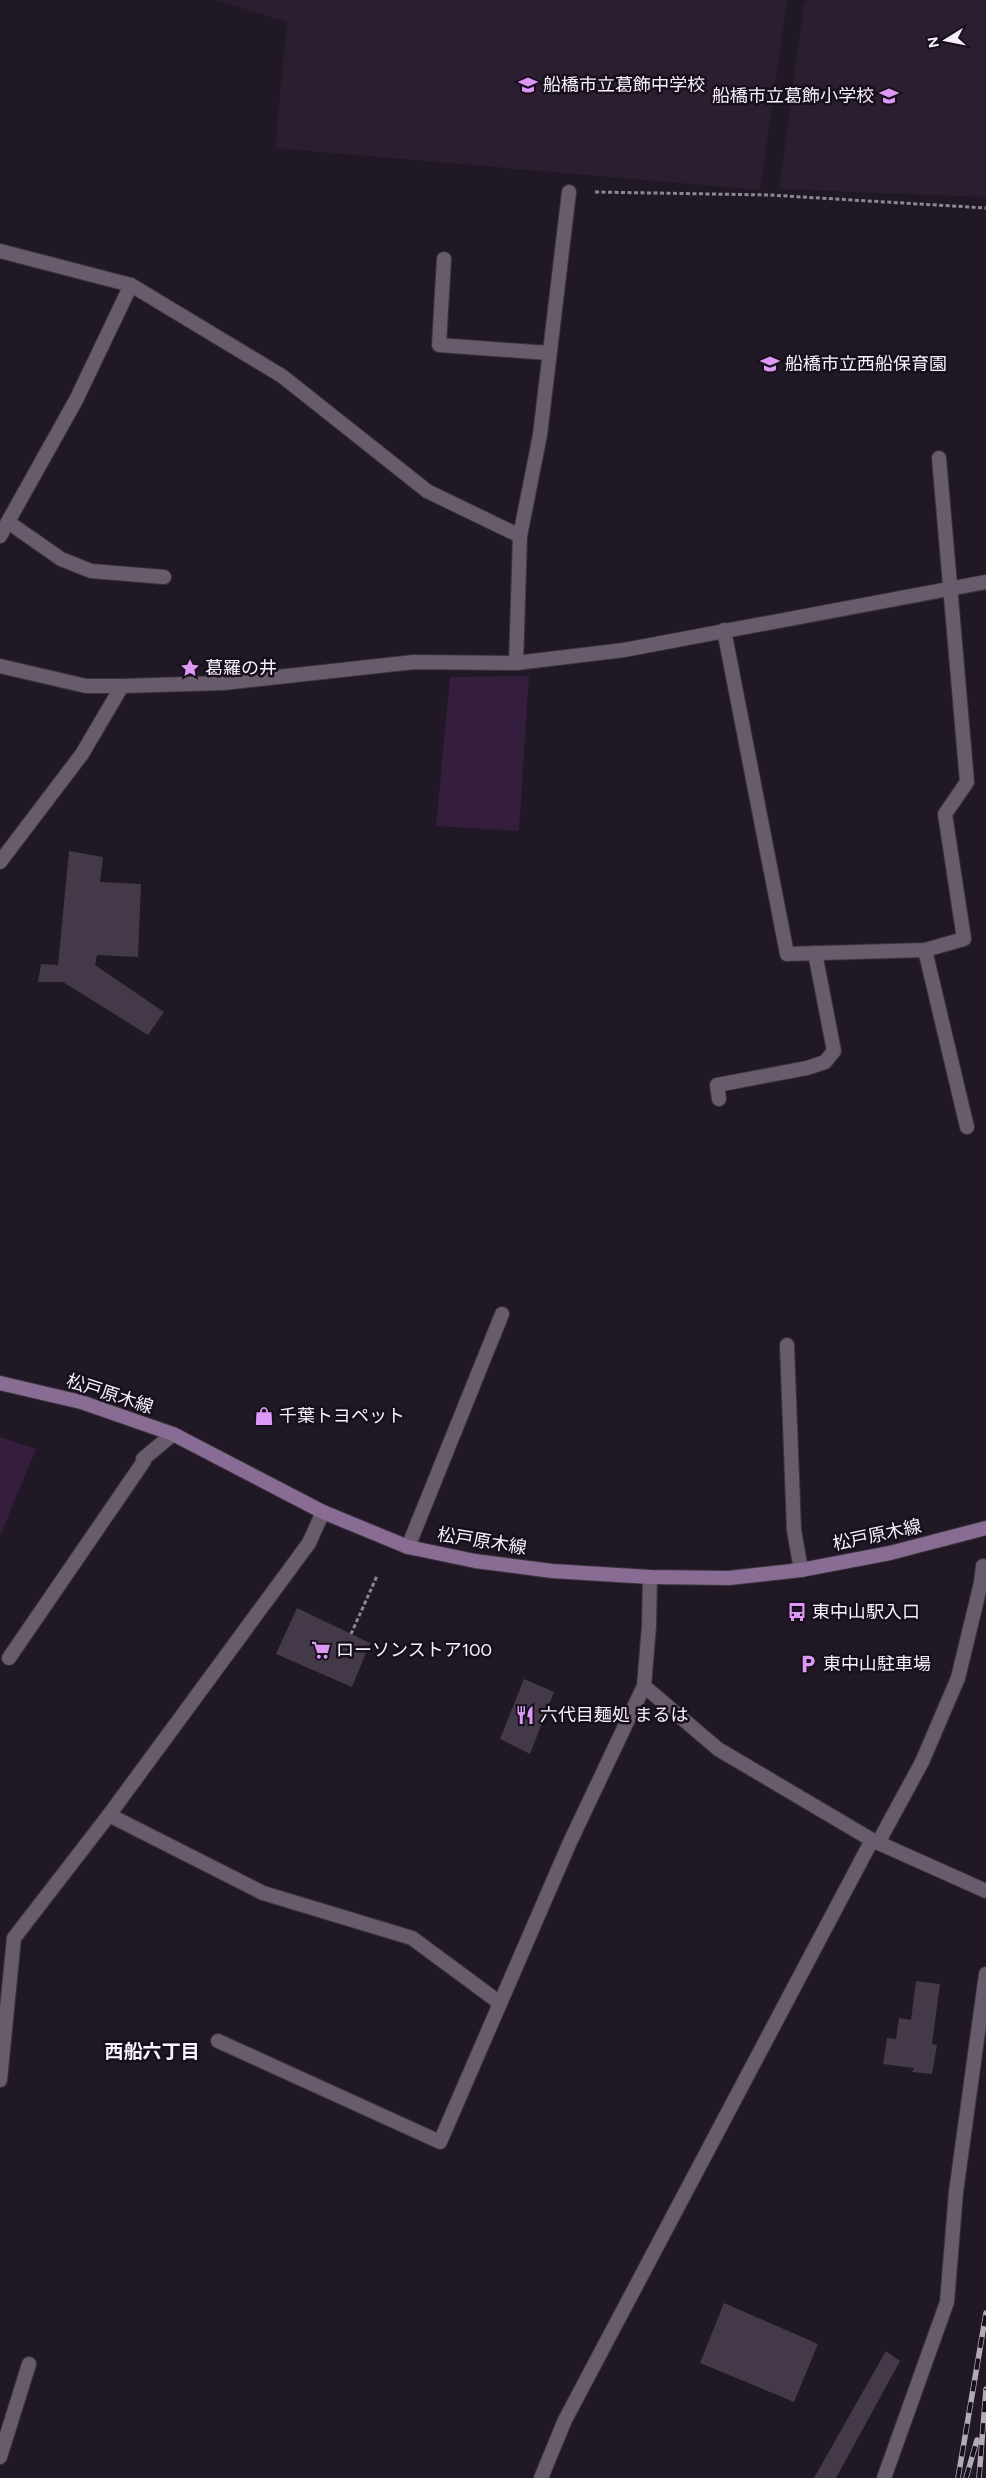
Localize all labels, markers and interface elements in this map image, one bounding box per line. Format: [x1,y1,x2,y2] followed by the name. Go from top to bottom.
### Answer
[921,15,971,65] north arrow
[924,35,943,49] text: N
[517,74,539,96] school or university icon: 船橋市立葛飾中学校
[543,74,705,96] place label: 船橋市立葛飾中学校
[712,85,874,107] place label: 船橋市立葛飾小学校
[878,85,900,107] school or university icon: 船橋市立葛飾小学校
[759,353,781,375] school or university icon: 船橋市立西船保育園
[785,353,947,375] place label: 船橋市立西船保育園
[179,657,201,679] place icon: 葛羅の井
[205,657,277,679] place label: 葛羅の井
[64,1370,156,1418] street label: 松戸原木線
[253,1405,275,1427] shop icon: 千葉トヨペット
[279,1405,405,1427] place label: 千葉トヨペット
[831,1515,923,1555] street label: 松戸原木線
[436,1523,528,1559] street label: 松戸原木線
[786,1601,808,1623] bus stop icon: 東中山駅入口
[812,1601,920,1623] place label: 東中山駅入口
[310,1639,332,1661] supermarket icon: ローソンストア100
[336,1639,492,1661] place label: ローソンストア100
[797,1653,819,1675] parking icon: 東中山駐車場
[823,1653,931,1675] place label: 東中山駐車場
[514,1704,536,1726] restaurant icon: 六代目麺処 まるは
[540,1704,688,1726] place label: 六代目麺処 まるは
[104,2040,200,2063] district label: 西船六丁目

